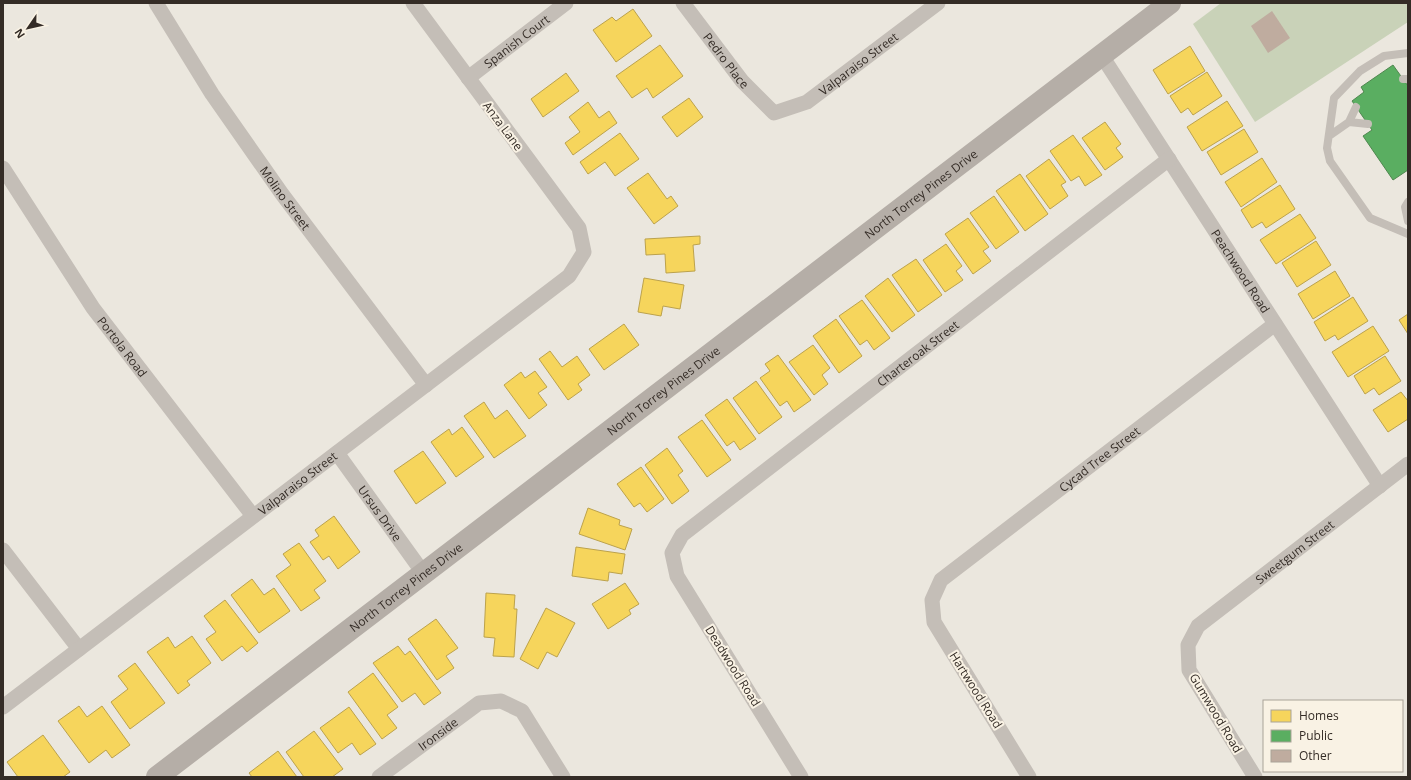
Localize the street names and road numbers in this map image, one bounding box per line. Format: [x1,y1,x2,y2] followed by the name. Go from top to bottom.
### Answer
[480,10,553,72] street label: Spanish Court
[815,28,901,99] street label: Valparaiso Street
[700,29,753,92] street label: Pedro Place
[479,98,527,154] street label: Anza Lane
[861,145,981,242] street label: North Torrey Pines Drive
[256,162,315,233] street label: Molino Street
[1208,226,1274,316] street label: Peachwood Road
[94,313,151,380] street label: Portola Road
[873,316,962,390] street label: Charteroak Street
[603,341,723,439] street label: North Torrey Pines Drive
[1055,422,1143,495] street label: Cycad Tree Street
[254,447,340,518] street label: Valparaiso Street
[354,482,406,545] street label: Ursus Drive
[1251,516,1337,587] street label: Sweetgum Street
[346,538,466,636] street label: North Torrey Pines Drive
[701,622,765,710] street label: Deadwood Road
[946,648,1006,732] street label: Hartwood Road
[1186,670,1246,756] street label: Gumwood Road
[414,713,461,754] street label: Ironside

